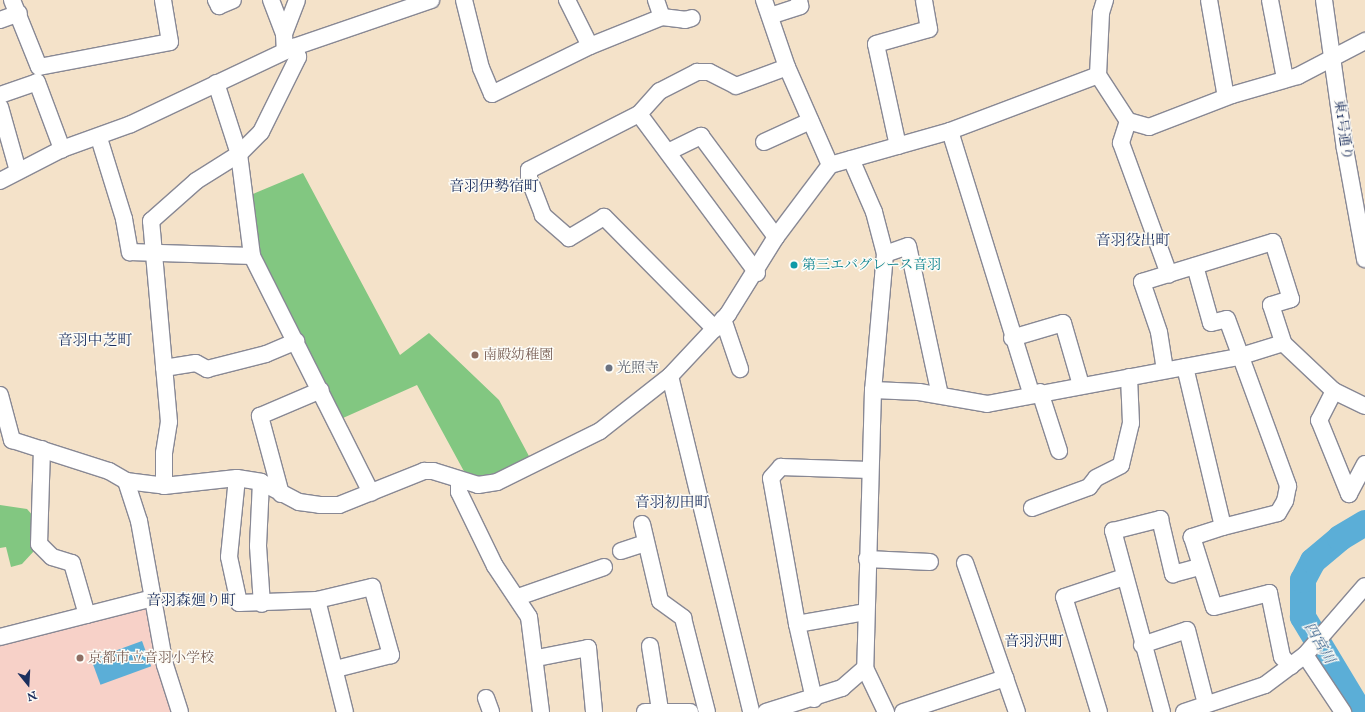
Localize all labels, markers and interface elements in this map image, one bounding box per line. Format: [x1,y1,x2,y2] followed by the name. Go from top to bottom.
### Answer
[1330,99,1356,161] street label: 東1号通り
[449,178,539,196] district label: 音羽伊勢宿町
[1096,232,1170,250] district label: 音羽役出町
[802,257,942,273] place label: 第三エバグレース音羽
[789,260,799,270] marker: 第三エバグレース音羽
[58,332,132,350] district label: 音羽中芝町
[483,347,553,363] place label: 南殿幼稚園
[470,350,480,360] marker: 南殿幼稚園
[617,360,659,376] place label: 光照寺
[604,363,614,373] marker: 光照寺
[635,494,709,512] district label: 音羽初田町
[146,592,236,610] district label: 音羽森廻り町
[1300,619,1338,667] water label: 四宮川
[1004,633,1064,651] district label: 音羽沢町
[88,650,214,666] place label: 京都市立音羽小学校
[75,653,85,663] marker: 京都市立音羽小学校
[8,664,48,704] north arrow
[25,687,38,704] text: N

